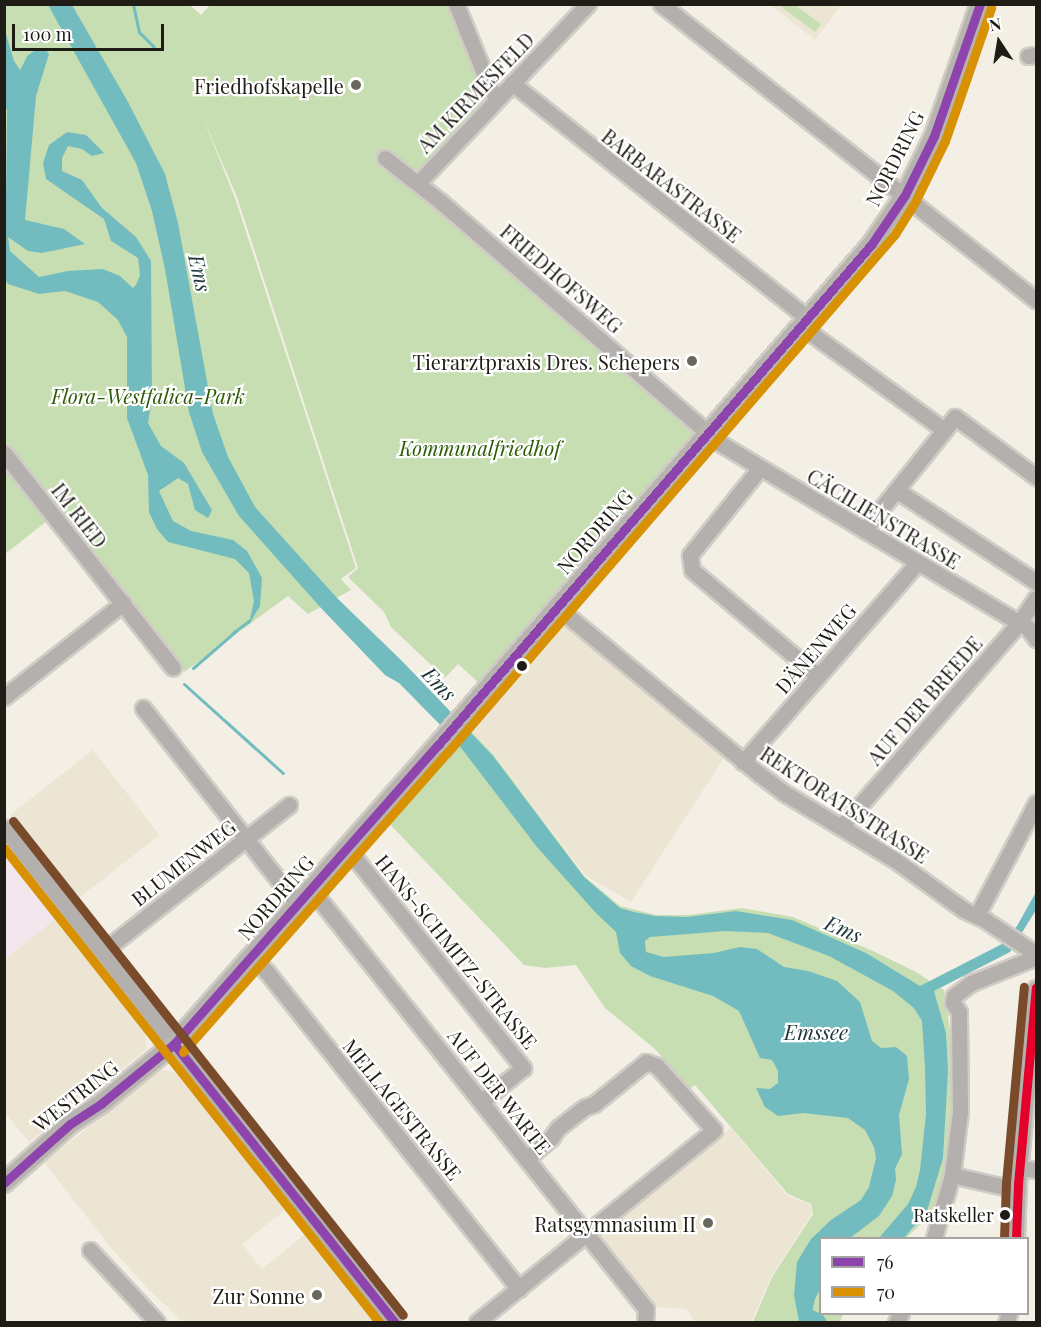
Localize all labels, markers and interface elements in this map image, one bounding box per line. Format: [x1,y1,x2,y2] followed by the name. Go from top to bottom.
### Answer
[15,12,166,50] scale bar
[969,12,1029,72] north arrow
[987,12,1003,35] text: N
[23,22,72,46] text: 100 m
[412,27,538,157] street label: AM KIRMESFELD
[194,73,344,97] place label: Friedhofskapelle
[349,78,363,92] marker: Friedhofskapelle
[860,106,928,210] street label: NORDRING
[598,123,746,247] street label: BARBARASTRASSE
[496,219,628,337] street label: FRIEDHOFSWEG
[184,252,218,294] water label: Ems
[413,349,680,373] place label: Tierarztpraxis Dres. Schepers
[685,354,699,368] marker: Tierarztpraxis Dres. Schepers
[51,383,245,407] park label: Flora-Westfalica-Park
[399,435,561,459] park label: Kommunalfriedhof
[803,463,965,573] street label: CÄCILIENSTRASSE
[47,478,113,552] street label: IM RIED
[551,484,637,578] street label: NORDRING
[770,598,860,698] street label: DÄNENWEG
[861,631,987,769] street label: AUF DER BREEDE
[516,660,528,672] unlabelled marker
[418,661,462,705] water label: Ems
[756,741,934,867] street label: REKTORATSSTRASSE
[126,814,240,910] street label: BLUMENWEG
[371,849,543,1053] street label: HANS-SCHMITZ-STRASSE
[232,850,318,944] street label: NORDRING
[822,909,866,947] water label: Ems
[784,1018,848,1044] water label: Emssee
[443,1023,557,1159] street label: AUF DER WARTE
[339,1034,467,1184] street label: MELLAGESTRASSE
[28,1054,122,1136] street label: WESTRING
[913,1204,994,1226] place label: Ratskeller
[999,1209,1011,1221] marker: Ratskeller
[534,1211,696,1235] place label: Ratsgymnasium II
[701,1216,715,1230] marker: Ratsgymnasium II
[819,1237,1029,1315] legend
[877,1250,894,1274] text: 76
[877,1280,895,1304] text: 70
[212,1283,305,1307] place label: Zur Sonne
[310,1288,324,1302] marker: Zur Sonne

